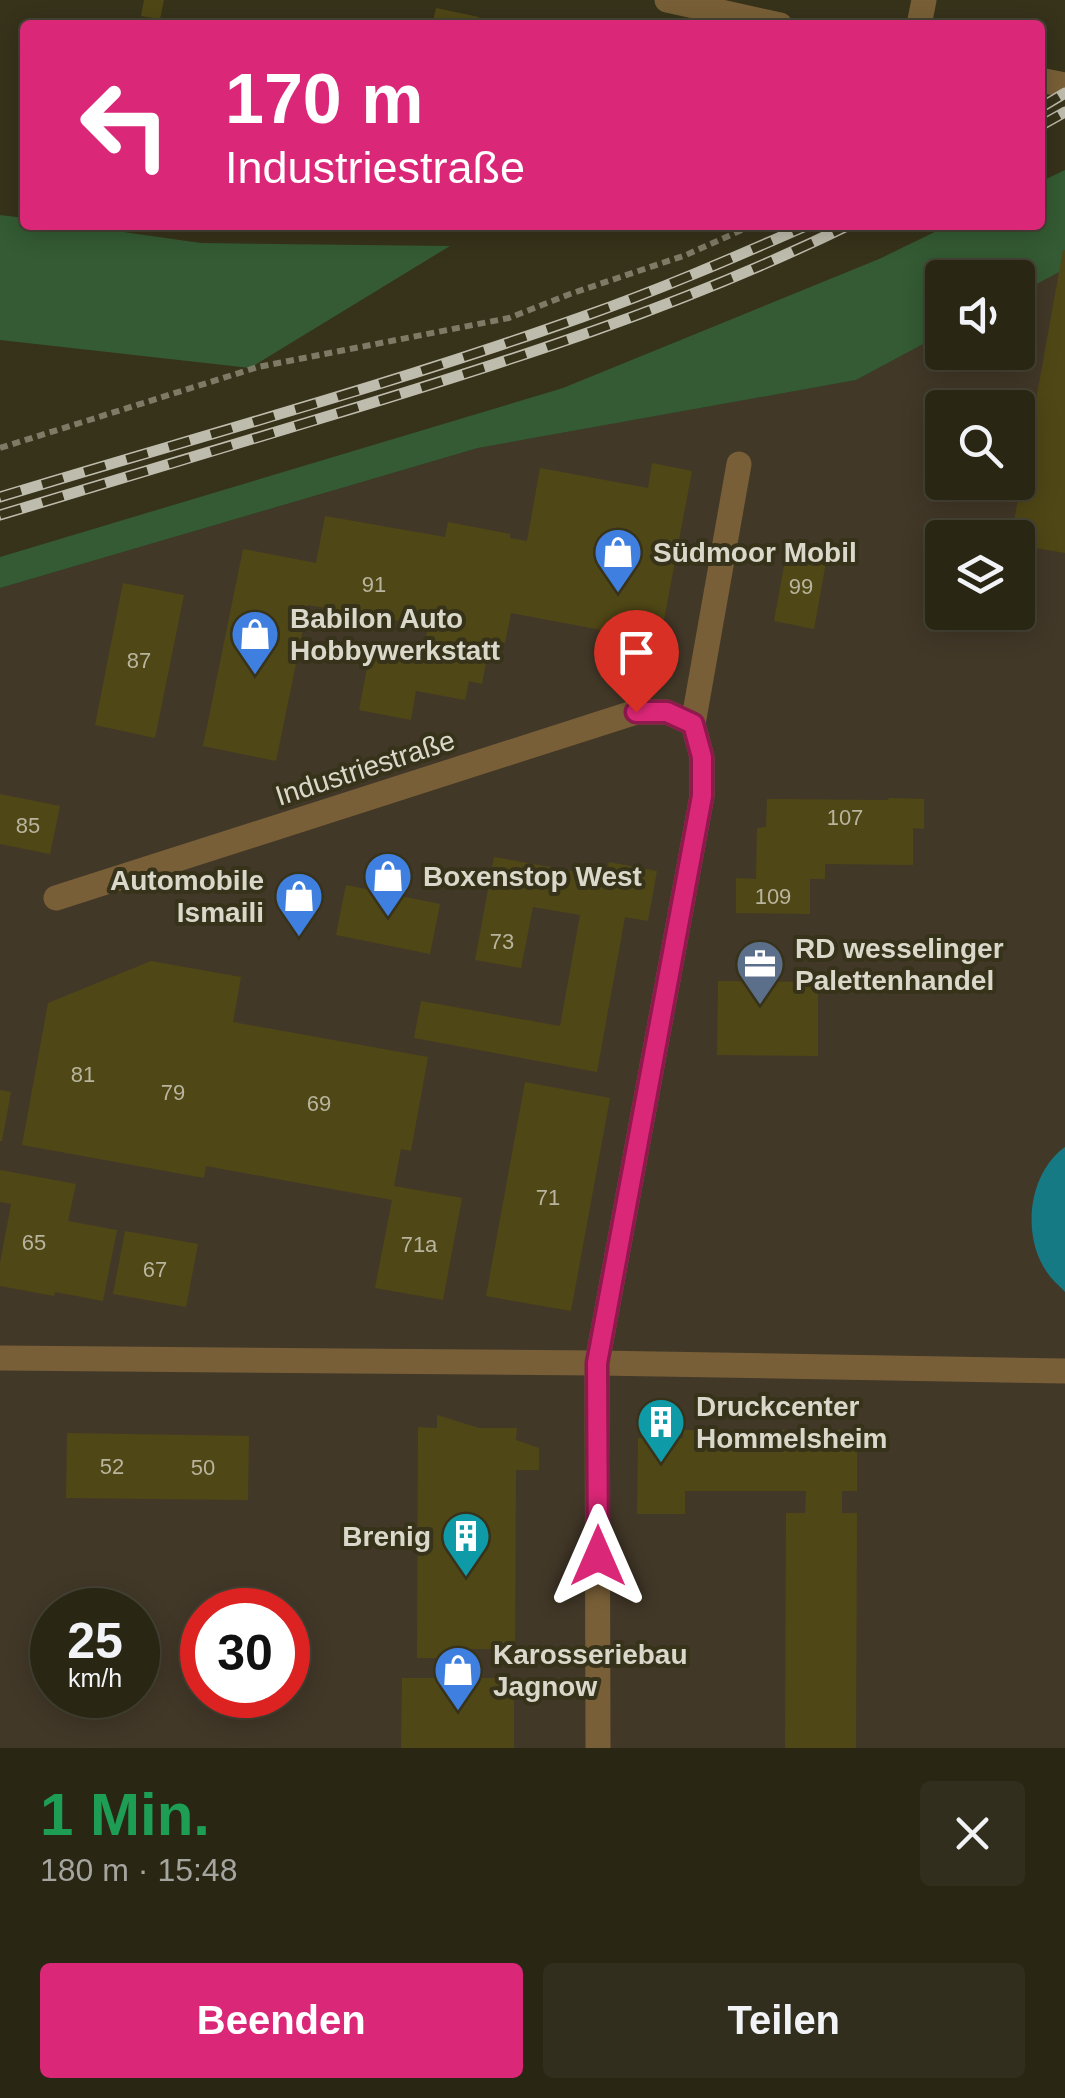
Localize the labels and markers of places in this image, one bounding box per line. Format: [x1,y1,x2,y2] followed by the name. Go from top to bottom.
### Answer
[592,526,644,594] shop icon: Südmoor Mobil
[653,537,857,568] place label: Südmoor Mobil
[290,603,500,666] place label: Babilon Auto Hobbywerkstatt
[229,608,281,676] shop icon: Babilon Auto Hobbywerkstatt
[594,610,679,713] pin
[362,850,414,918] shop icon: Boxenstop West
[423,861,642,892] place label: Boxenstop West
[110,865,264,928] place label: Automobile Ismaili
[273,870,325,938] shop icon: Automobile Ismaili
[795,933,1004,996] place label: RD wesselinger Palettenhandel
[734,938,786,1006] office icon: RD wesselinger Palettenhandel
[696,1391,887,1454] place label: Druckcenter Hommelsheim
[635,1396,687,1464] building icon: Druckcenter Hommelsheim
[440,1510,492,1578] building icon: Brenig
[342,1521,431,1552] place label: Brenig
[493,1639,688,1702] place label: Karosseriebau Jagnow
[432,1644,484,1712] shop icon: Karosseriebau Jagnow

